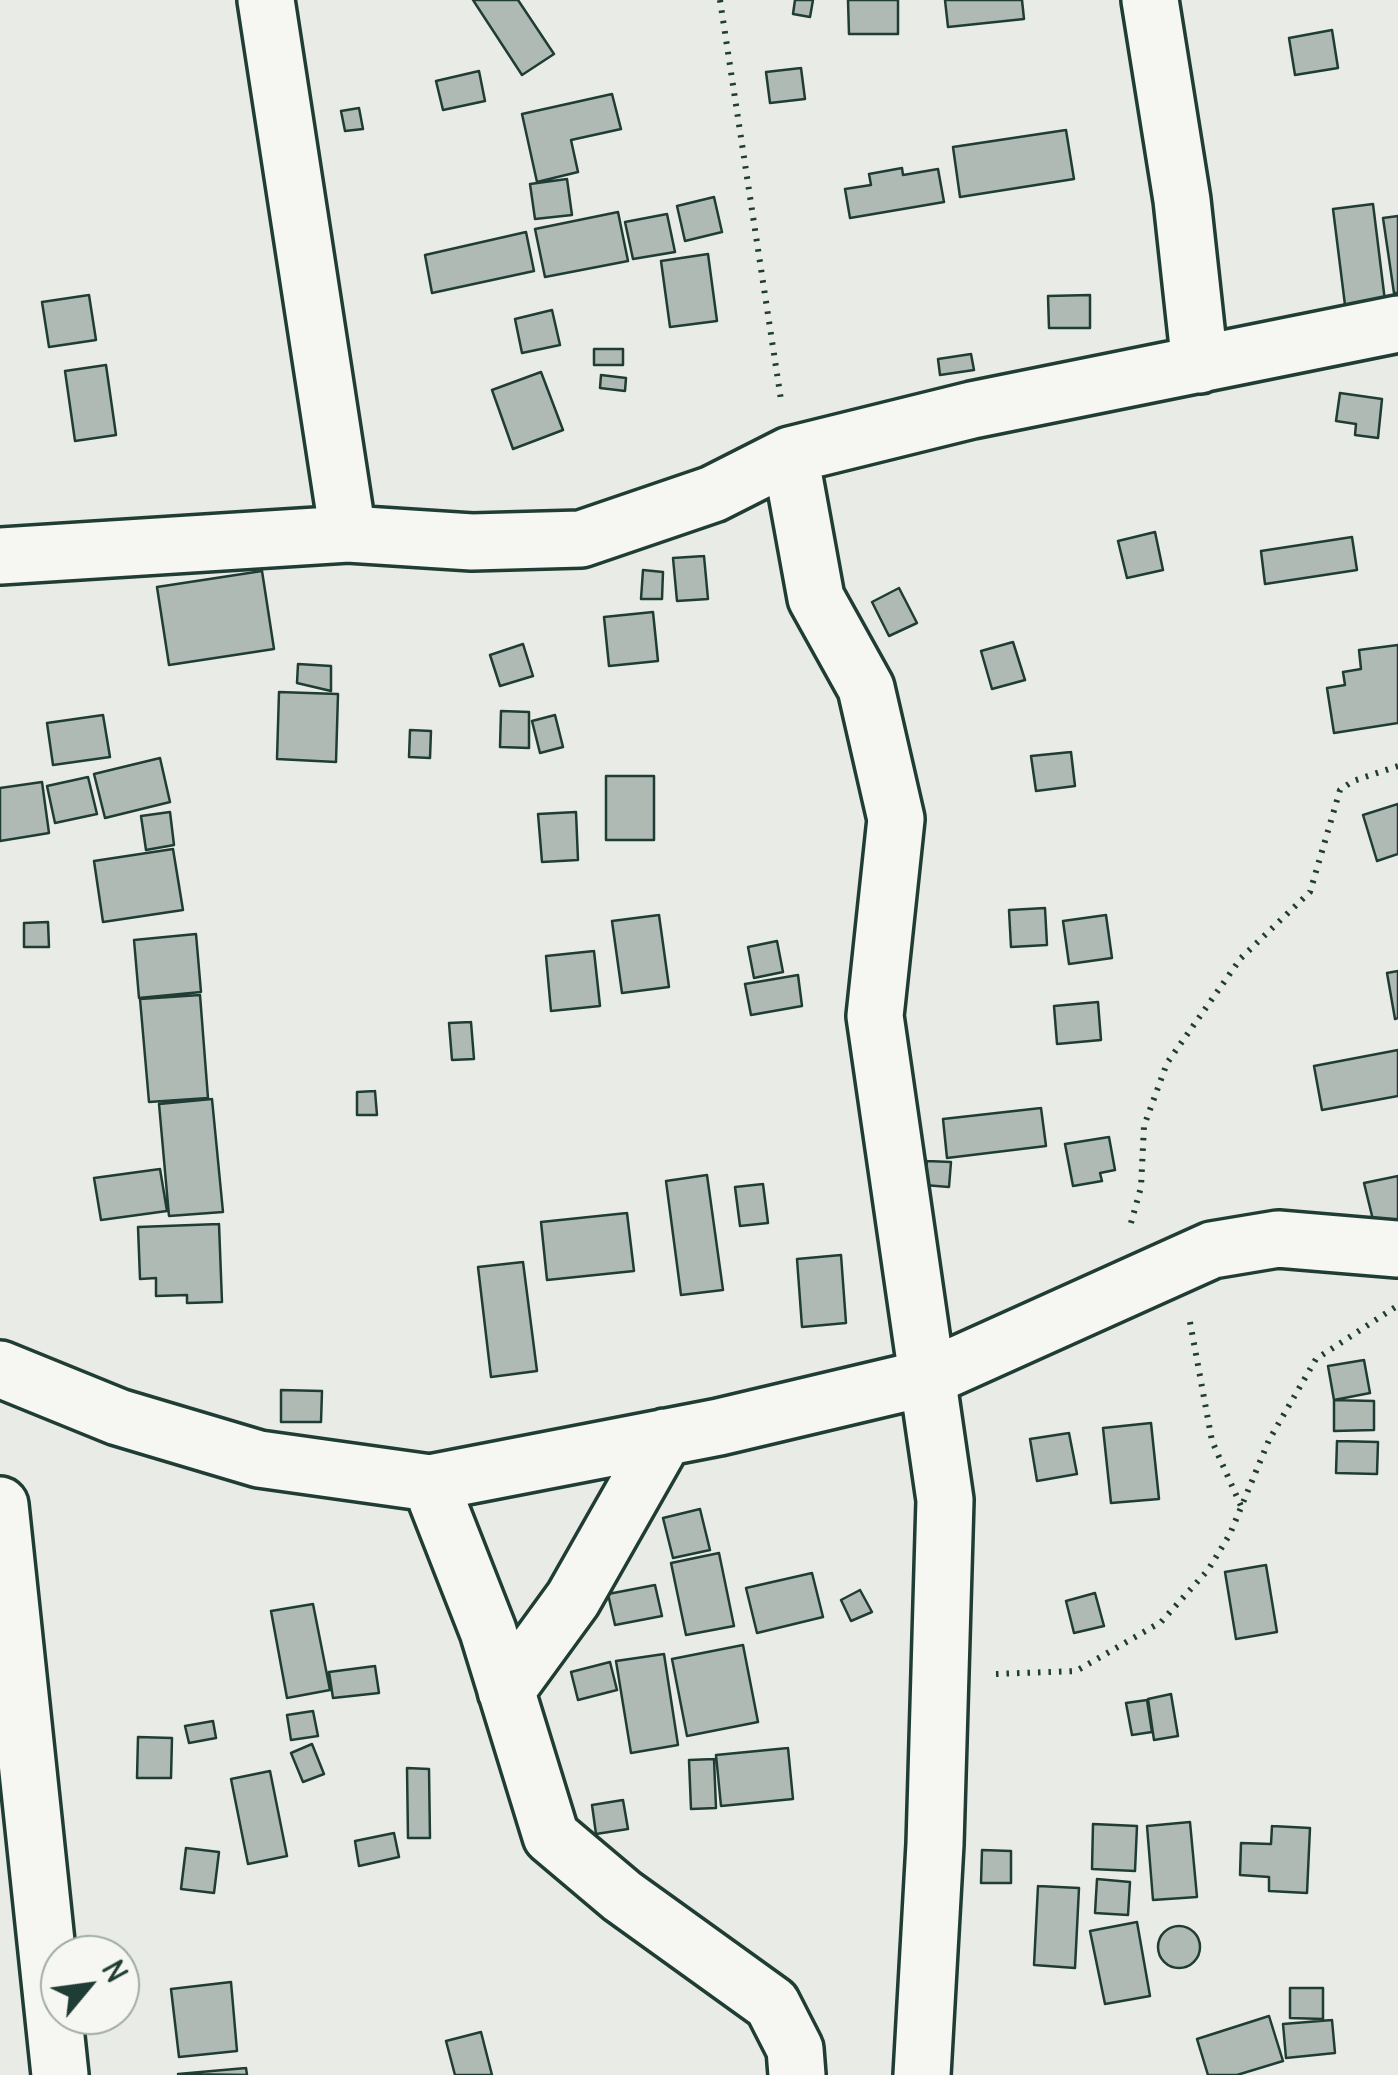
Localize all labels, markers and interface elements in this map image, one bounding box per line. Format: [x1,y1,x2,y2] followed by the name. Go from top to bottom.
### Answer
[40,1935,140,2035] north arrow
[94,1954,135,1989] text: N

